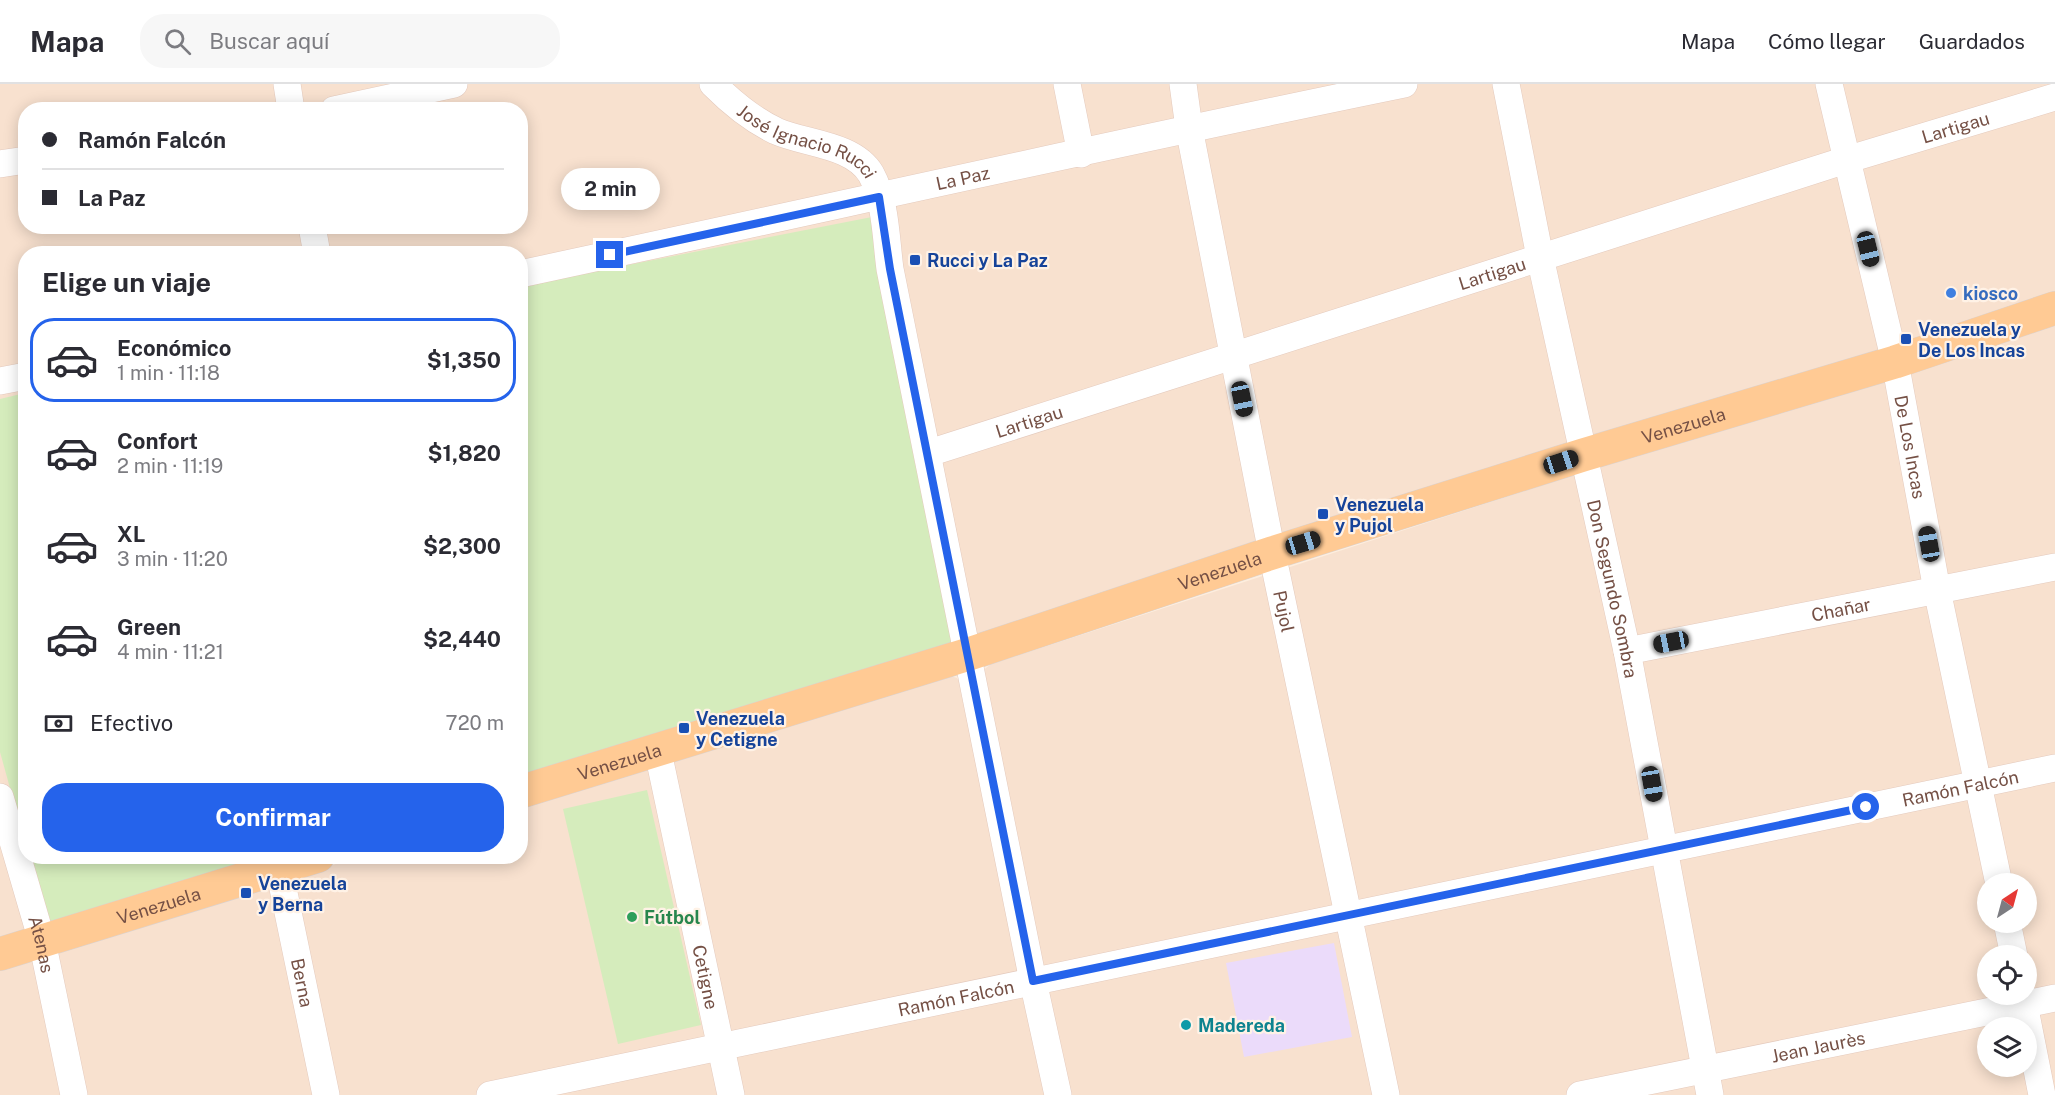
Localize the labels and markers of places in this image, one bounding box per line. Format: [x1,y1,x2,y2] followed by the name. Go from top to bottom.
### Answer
[927,250,1048,271] place label: Rucci y La Paz
[908,253,922,267] marker: Rucci y La Paz
[1963,283,2018,304] place label: kiosco
[1944,286,1958,300] marker: kiosco
[1918,319,2025,361] place label: Venezuela y De Los Incas
[1899,332,1913,346] marker: Venezuela y De Los Incas
[1335,494,1424,536] place label: Venezuela y Pujol
[1316,507,1330,521] marker: Venezuela y Pujol
[696,708,785,750] place label: Venezuela y Cetigne
[677,721,691,735] marker: Venezuela y Cetigne
[258,873,347,915] place label: Venezuela y Berna
[239,886,253,900] marker: Venezuela y Berna
[644,907,700,928] place label: Fútbol
[625,910,639,924] marker: Fútbol
[1198,1015,1285,1036] place label: Madereda
[1179,1018,1193,1032] marker: Madereda

